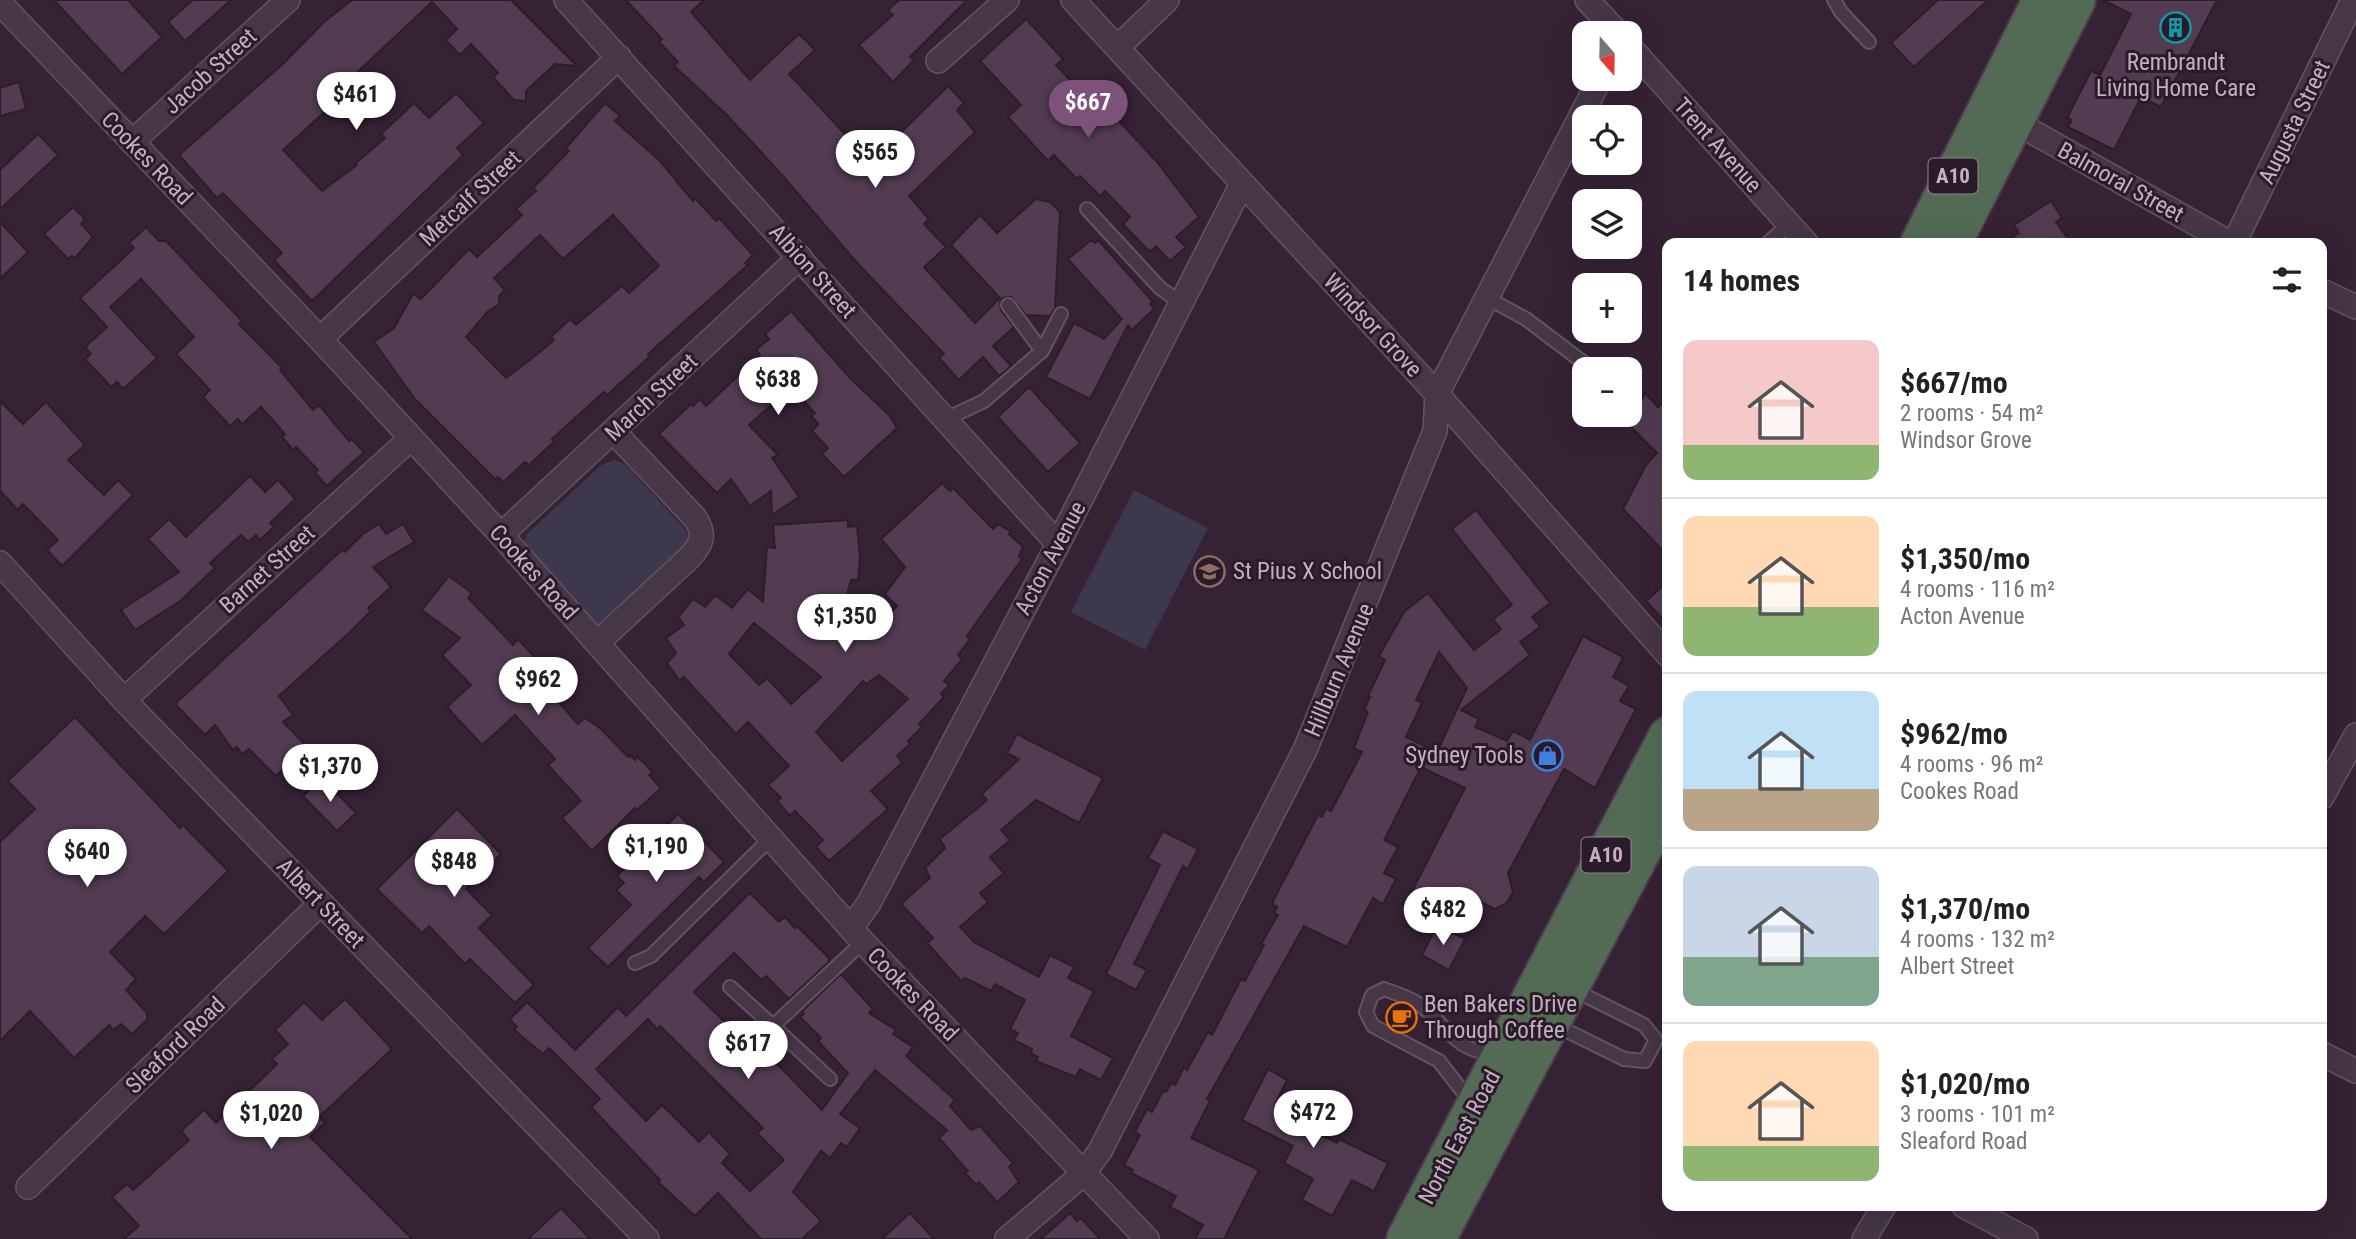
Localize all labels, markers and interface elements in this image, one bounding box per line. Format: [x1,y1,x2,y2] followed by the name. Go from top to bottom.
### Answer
[2159,11,2193,45] building icon: Rembrandt Living Home Care
[1572,21,1642,91] north arrow
[1572,21,1642,427] map controls
[159,23,262,120] street label: Jacob Street
[2096,49,2256,102] place label: Rembrandt Living Home Care
[2253,56,2336,188] street label: Augusta Street
[315,72,397,132] pin: $461
[1047,80,1129,140] pin: $667
[333,81,379,108] text: $461
[1065,89,1111,116] text: $667
[1668,92,1767,198] street label: Trent Avenue
[1572,105,1642,175] button: locate
[96,106,198,211] street label: Cookes Road
[834,130,916,190] pin: $565
[2053,137,2188,228] street label: Balmoral Street
[852,139,898,166] text: $565
[414,145,526,252] street label: Metcalf Street
[1928,158,1978,194] road number: A10
[1572,189,1642,259] button: layers
[763,219,862,324] street label: Albion Street
[2268,261,2306,299] icon: filters
[1683,263,1800,298] text: 14 homes
[1318,268,1427,383] street label: Windsor Grove
[1572,273,1642,343] button: +
[600,348,703,447] street label: March Street
[1572,357,1642,427] button: −
[737,358,819,417] pin: $638
[1900,365,2008,400] text: $667/mo
[755,366,801,393] text: $638
[1739,368,1823,452] icon: home
[1900,400,2043,427] text: 2 rooms · 54 m²
[1900,427,2032,454] text: Windsor Grove
[1009,497,1092,620] street label: Acton Avenue
[484,519,583,626] street label: Cookes Road
[214,520,320,619] street label: Barnet Street
[1900,541,2030,576] text: $1,350/mo
[1739,544,1823,628] icon: home
[1193,554,1227,588] school or university icon: St Pius X School
[1233,558,1382,585] place label: St Pius X School
[1900,576,2055,603] text: 4 rooms · 116 m²
[788,594,902,654] pin: $1,350
[1299,599,1380,741] street label: Hillburn Avenue
[813,603,877,630] text: $1,350
[1900,603,2025,630] text: Acton Avenue
[497,658,579,717] pin: $962
[515,666,561,693] text: $962
[1900,716,2008,751] text: $962/mo
[1739,719,1823,803] icon: home
[1530,738,1564,772] shop icon: Sydney Tools
[1405,742,1524,769] place label: Sydney Tools
[273,744,387,804] pin: $1,370
[1900,751,2043,778] text: 4 rooms · 96 m²
[298,753,362,780] text: $1,370
[1900,778,2019,805] text: Cookes Road
[599,824,713,884] pin: $1,190
[46,830,128,889] pin: $640
[624,833,688,860] text: $1,190
[64,838,110,865] text: $640
[1582,838,1630,872] road number: A10
[413,839,495,899] pin: $848
[431,848,477,875] text: $848
[271,853,370,954] street label: Albert Street
[1402,888,1484,947] pin: $482
[1900,891,2030,926] text: $1,370/mo
[1739,894,1823,978] icon: home
[1420,896,1466,923] text: $482
[1900,926,2055,953] text: 4 rooms · 132 m²
[862,942,964,1047] street label: Cookes Road
[1900,953,2014,980] text: Albert Street
[120,991,231,1099] street label: Sleaford Road
[1424,991,1577,1044] place label: Ben Bakers Drive Through Coffee
[1384,1000,1418,1034] cafe icon: Ben Bakers Drive Through Coffee
[707,1021,789,1081] pin: $617
[725,1030,771,1057] text: $617
[1413,1066,1506,1209] street label: North East Road
[1900,1066,2030,1101] text: $1,020/mo
[1739,1069,1823,1153] icon: home
[1272,1090,1354,1150] pin: $472
[214,1092,328,1151] pin: $1,020
[1290,1099,1336,1126] text: $472
[239,1100,303,1127] text: $1,020
[1900,1101,2055,1128] text: 3 rooms · 101 m²
[1900,1128,2028,1155] text: Sleaford Road

